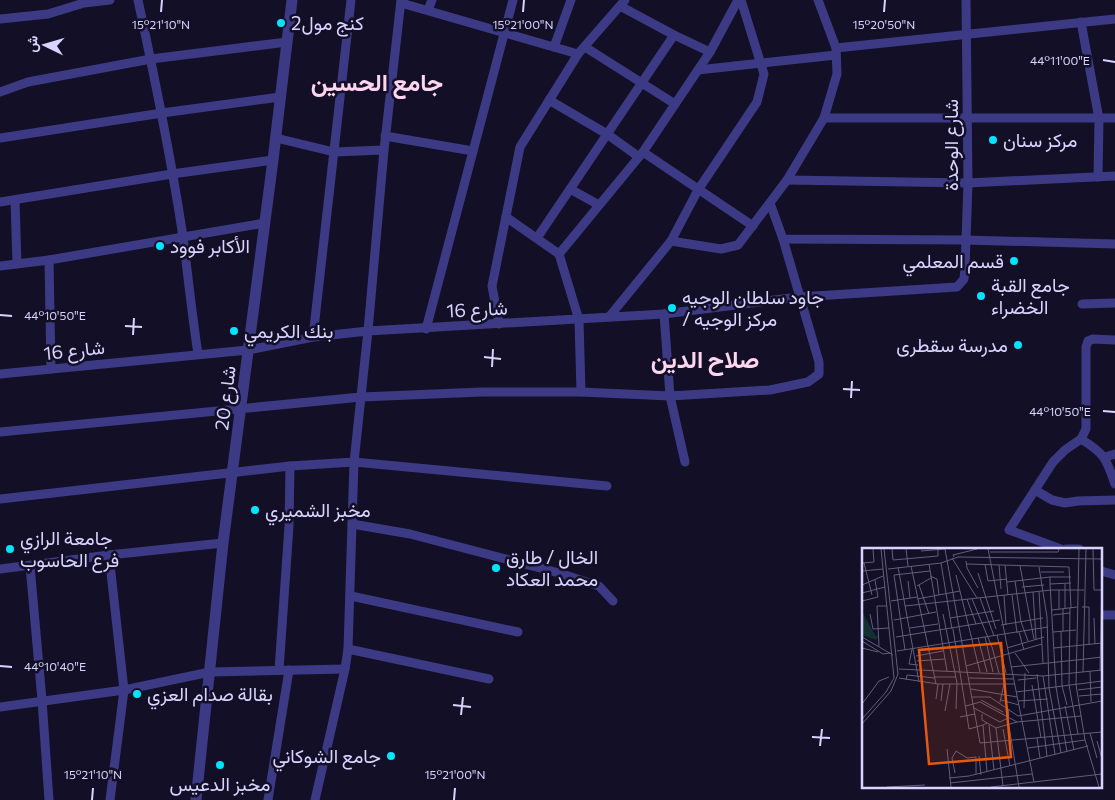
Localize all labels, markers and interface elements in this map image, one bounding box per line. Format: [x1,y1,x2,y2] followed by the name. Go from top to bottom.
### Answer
[291,11,364,37] place label: كنج مول2
[132,17,190,31] text: 15°21'10"N
[275,17,287,29] marker: كنج مول2
[492,17,554,31] text: 15°21'00"N
[853,17,915,31] text: 15°20'50"N
[20,20,70,70] north arrow
[22,35,42,53] text: ش
[1030,53,1090,67] text: 44°11'00"E
[311,67,443,100] district label: جامع الحسين
[939,99,964,191] street label: شارع الوحدة
[1003,128,1077,152] place label: مركز سنان
[987,134,999,146] marker: مركز سنان
[170,234,250,258] place label: الأكابر فوود
[154,240,166,252] marker: الأكابر فوود
[902,249,1004,277] place label: قسم المعلمي
[1008,255,1020,267] marker: قسم المعلمي
[991,273,1070,319] place label: جامع القبة الخضراء
[682,285,824,331] place label: جاود سلطان الوجيه / مركز الوجيه
[975,290,987,302] marker: جامع القبة الخضراء
[446,295,508,324] street label: شارع 16
[666,302,678,314] marker: جاود سلطان الوجيه / مركز الوجيه
[24,308,86,322] text: 44°10'50"E
[244,319,333,347] place label: بنك الكريمي
[228,325,240,337] marker: بنك الكريمي
[896,333,1008,357] place label: مدرسة سقطرى
[42,335,106,366] street label: شارع 16
[1012,339,1024,351] marker: مدرسة سقطرى
[651,344,759,376] district label: صلاح الدين
[209,364,242,432] street label: شارع 20
[1029,404,1091,418] text: 44°10'50"E
[265,498,371,526] place label: مخبز الشميري
[249,504,261,516] marker: مخبز الشميري
[20,526,119,573] place label: جامعة الرازي فرع الحاسوب
[4,543,16,555] marker: جامعة الرازي فرع الحاسوب
[506,545,598,590] place label: الخال / طارق محمد العكاد
[862,548,1102,788] inset map
[490,562,502,574] marker: الخال / طارق محمد العكاد
[24,659,86,673] text: 44°10'40"E
[147,682,273,710] place label: بقالة صدام العزي
[131,688,143,700] marker: بقالة صدام العزي
[273,744,381,772] place label: جامع الشوكاني
[385,750,397,762] marker: جامع الشوكاني
[214,759,226,771] marker: مخبز الدعيس
[64,767,122,781] text: 15°21'10"N
[424,767,486,781] text: 15°21'00"N
[170,772,270,796] place label: مخبز الدعيس

